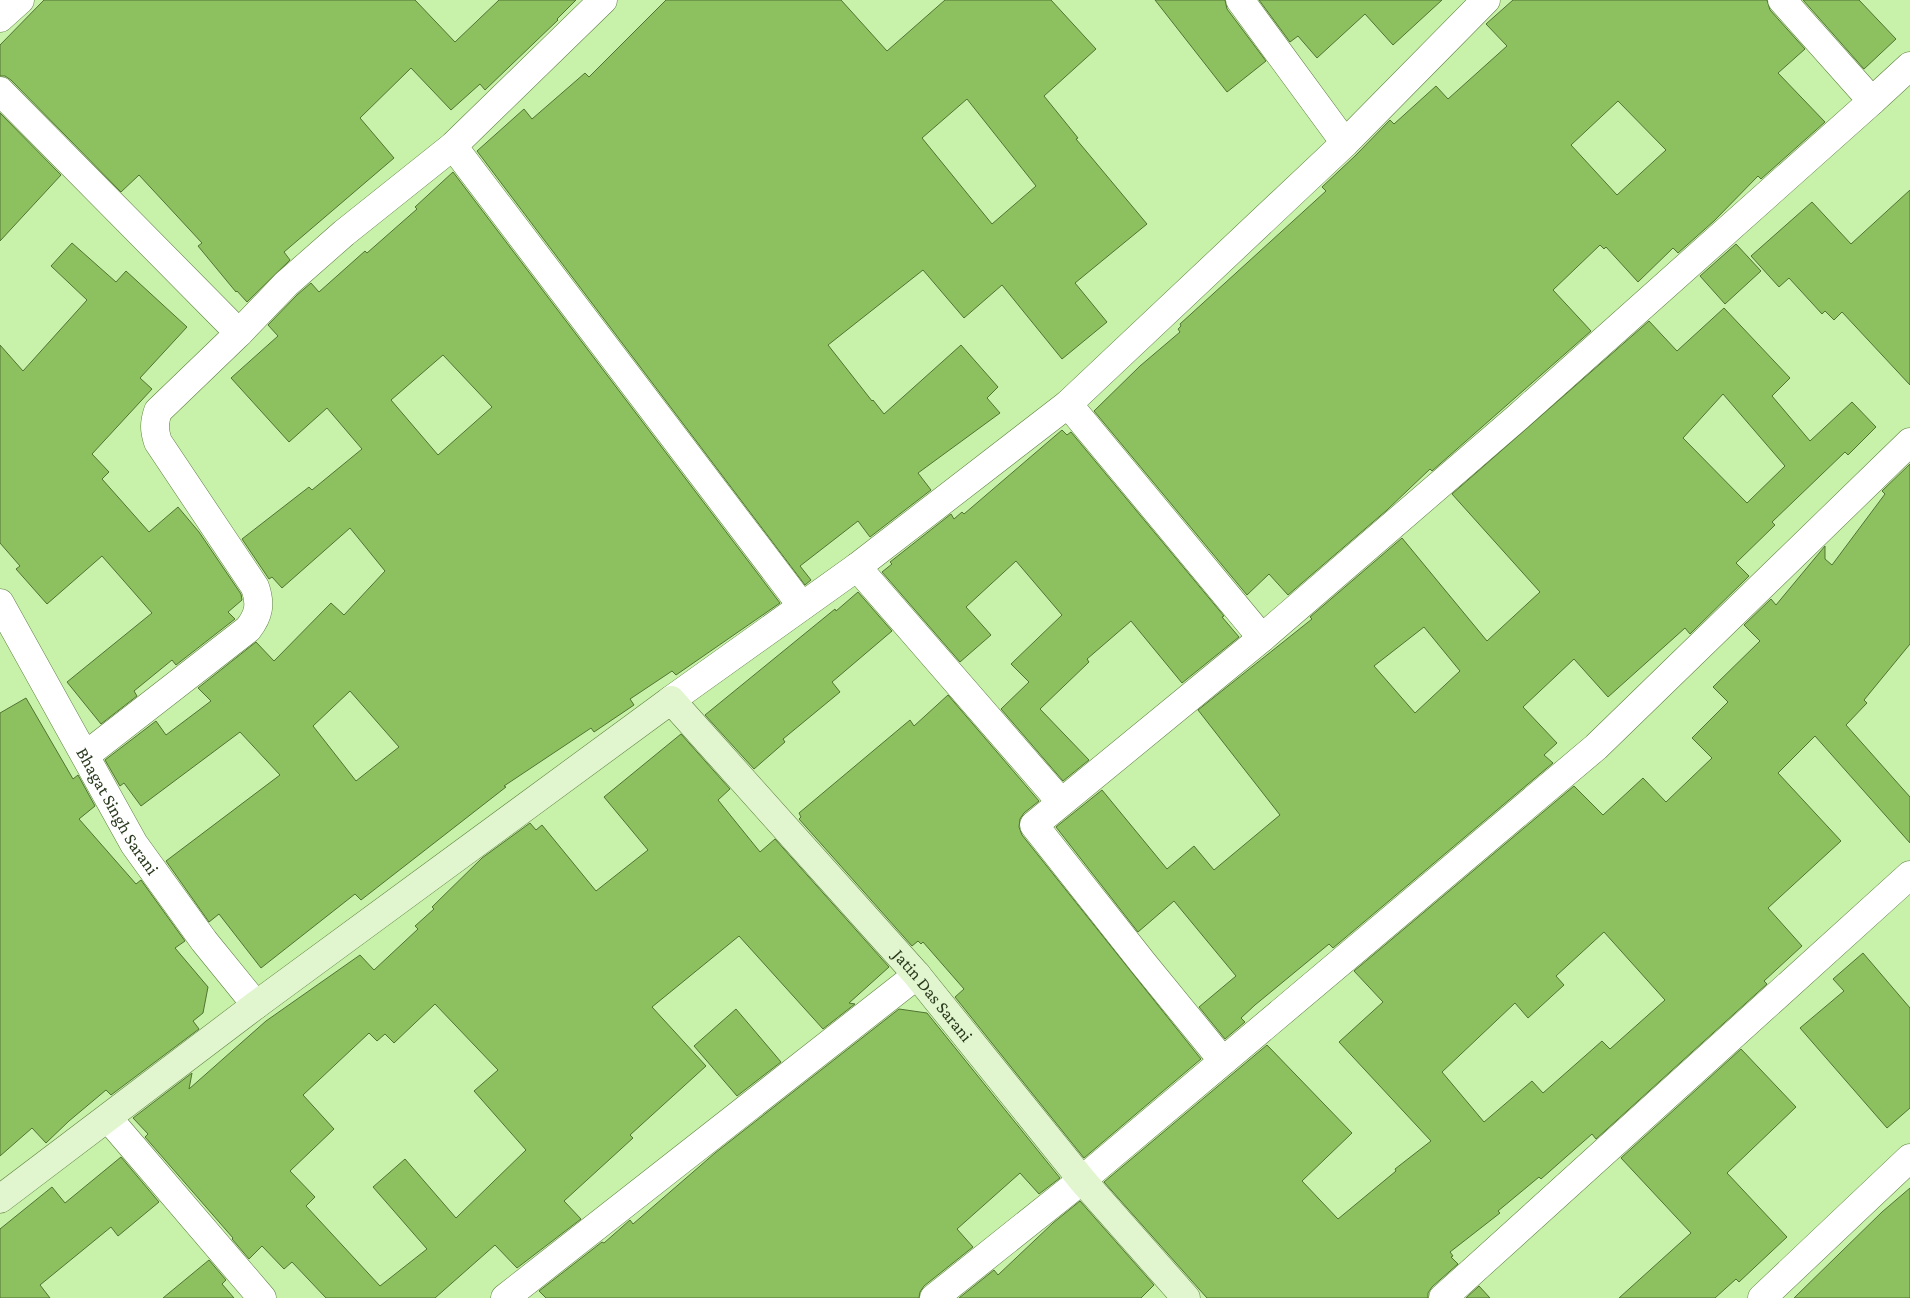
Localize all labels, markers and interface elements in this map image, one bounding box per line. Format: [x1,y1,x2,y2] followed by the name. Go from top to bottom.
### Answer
[72,744,163,879] street label: Bhagat Singh Sarani
[887,944,977,1046] street label: Jatin Das Sarani

